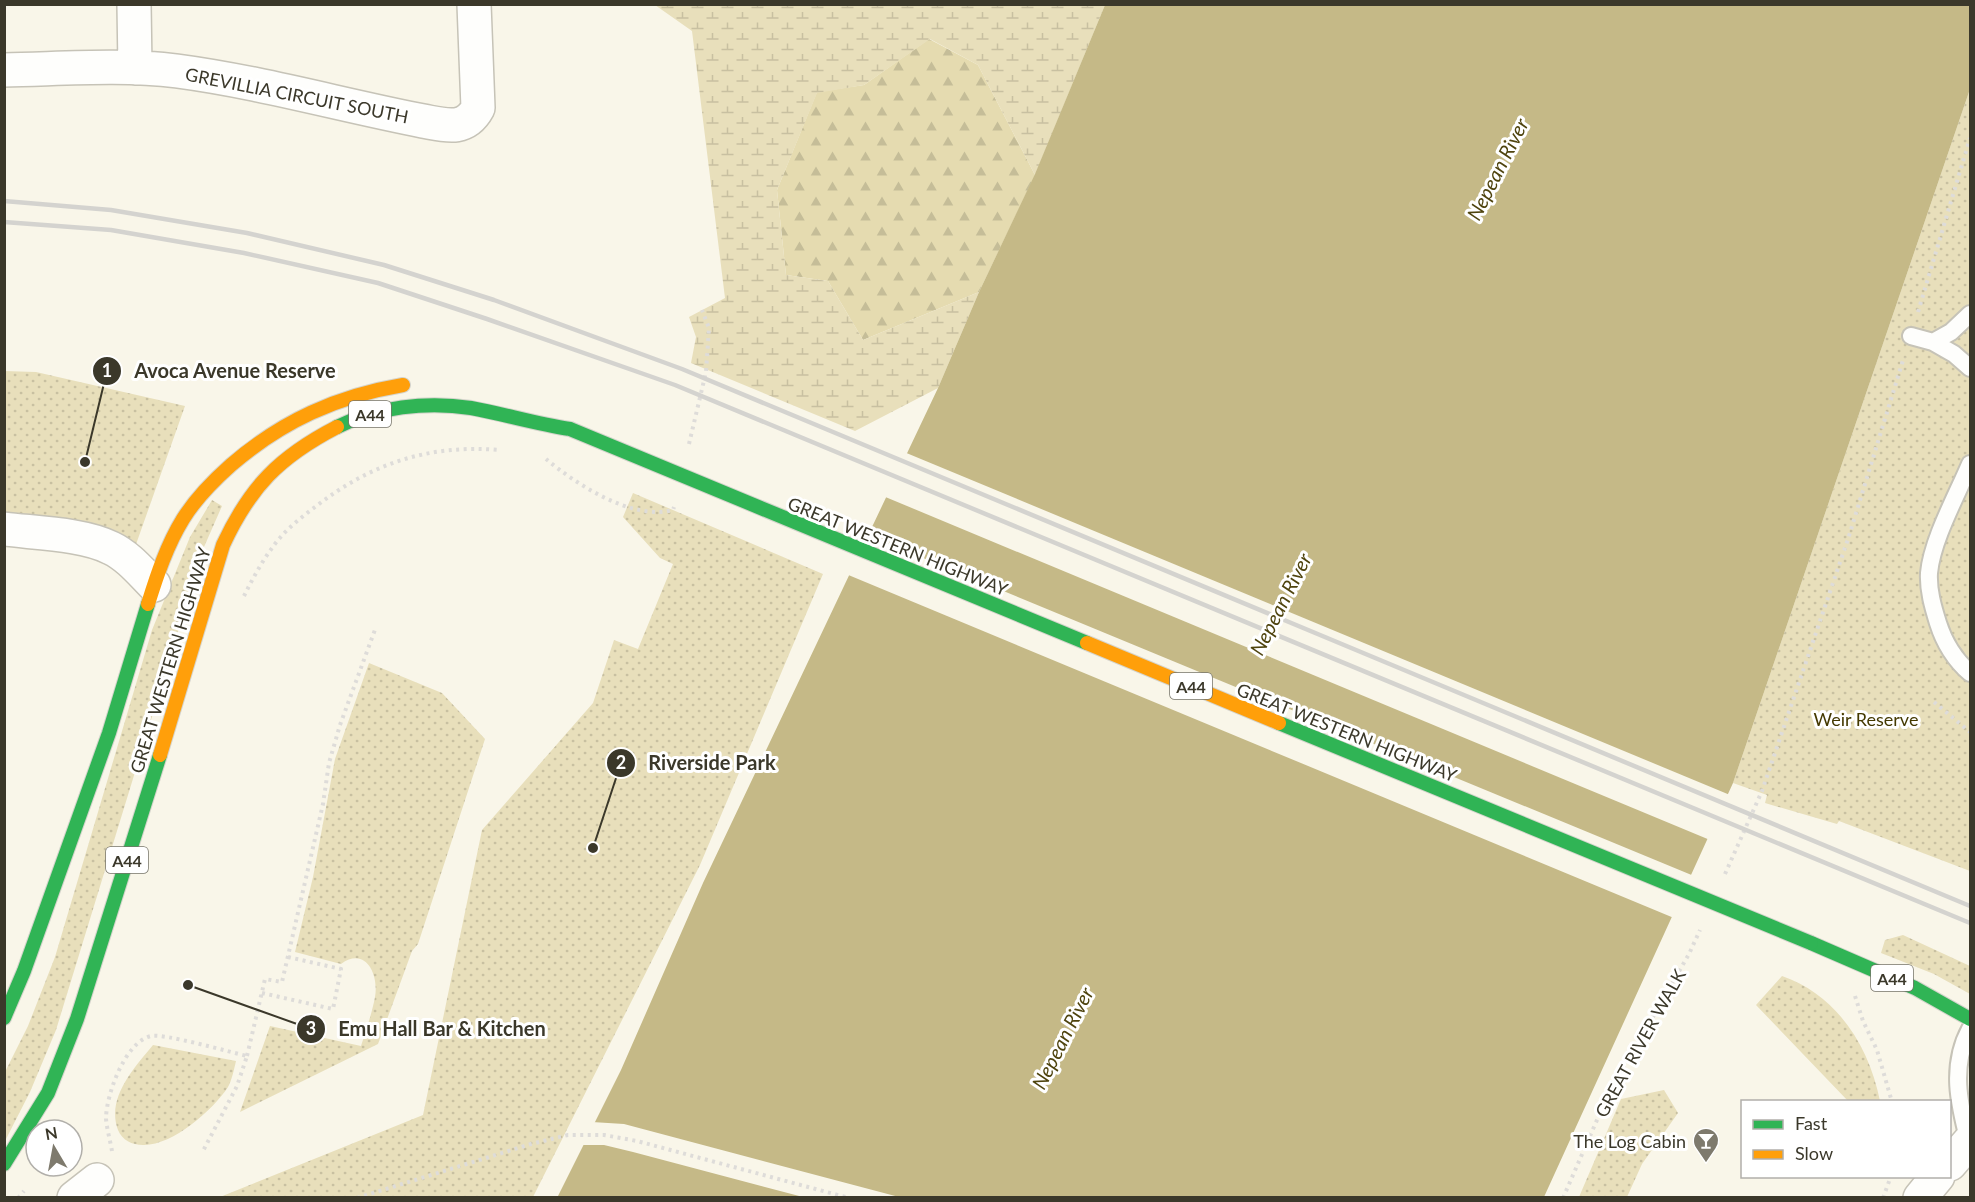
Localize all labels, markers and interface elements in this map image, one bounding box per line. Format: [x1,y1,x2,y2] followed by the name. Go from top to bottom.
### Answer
[184,63,410,127] street label: GREVILLIA CIRCUIT SOUTH
[1461,113,1533,224] water label: Nepean River
[92,352,348,390] callout: Avoca Avenue Reserve
[133,358,336,382] text: Avoca Avenue Reserve
[102,359,112,381] text: 1
[349,401,391,427] road number: A44
[785,492,1012,601] street label: GREAT WESTERN HIGHWAY
[125,544,215,776] street label: GREAT WESTERN HIGHWAY
[1244,548,1316,659] water label: Nepean River
[1170,673,1212,699] road number: A44
[1234,678,1461,787] street label: GREAT WESTERN HIGHWAY
[1814,708,1918,730] park label: Weir Reserve
[606,744,788,782] callout: Riverside Park
[648,750,776,774] text: Riverside Park
[616,751,626,773] text: 2
[106,847,148,873] road number: A44
[1590,965,1690,1121] street label: GREAT RIVER WALK
[1871,965,1913,991] road number: A44
[1026,982,1098,1093] water label: Nepean River
[296,1010,558,1048] callout: Emu Hall Bar & Kitchen
[338,1016,546,1040] text: Emu Hall Bar & Kitchen
[306,1017,316,1039] text: 3
[1741,1100,1951,1178] legend
[1795,1112,1828,1134] text: Fast
[24,1118,84,1178] north arrow
[44,1122,59,1143] text: N
[1691,1126,1721,1164] bar icon: The Log Cabin
[1573,1130,1686,1152] place label: The Log Cabin
[1795,1142,1833,1164] text: Slow

